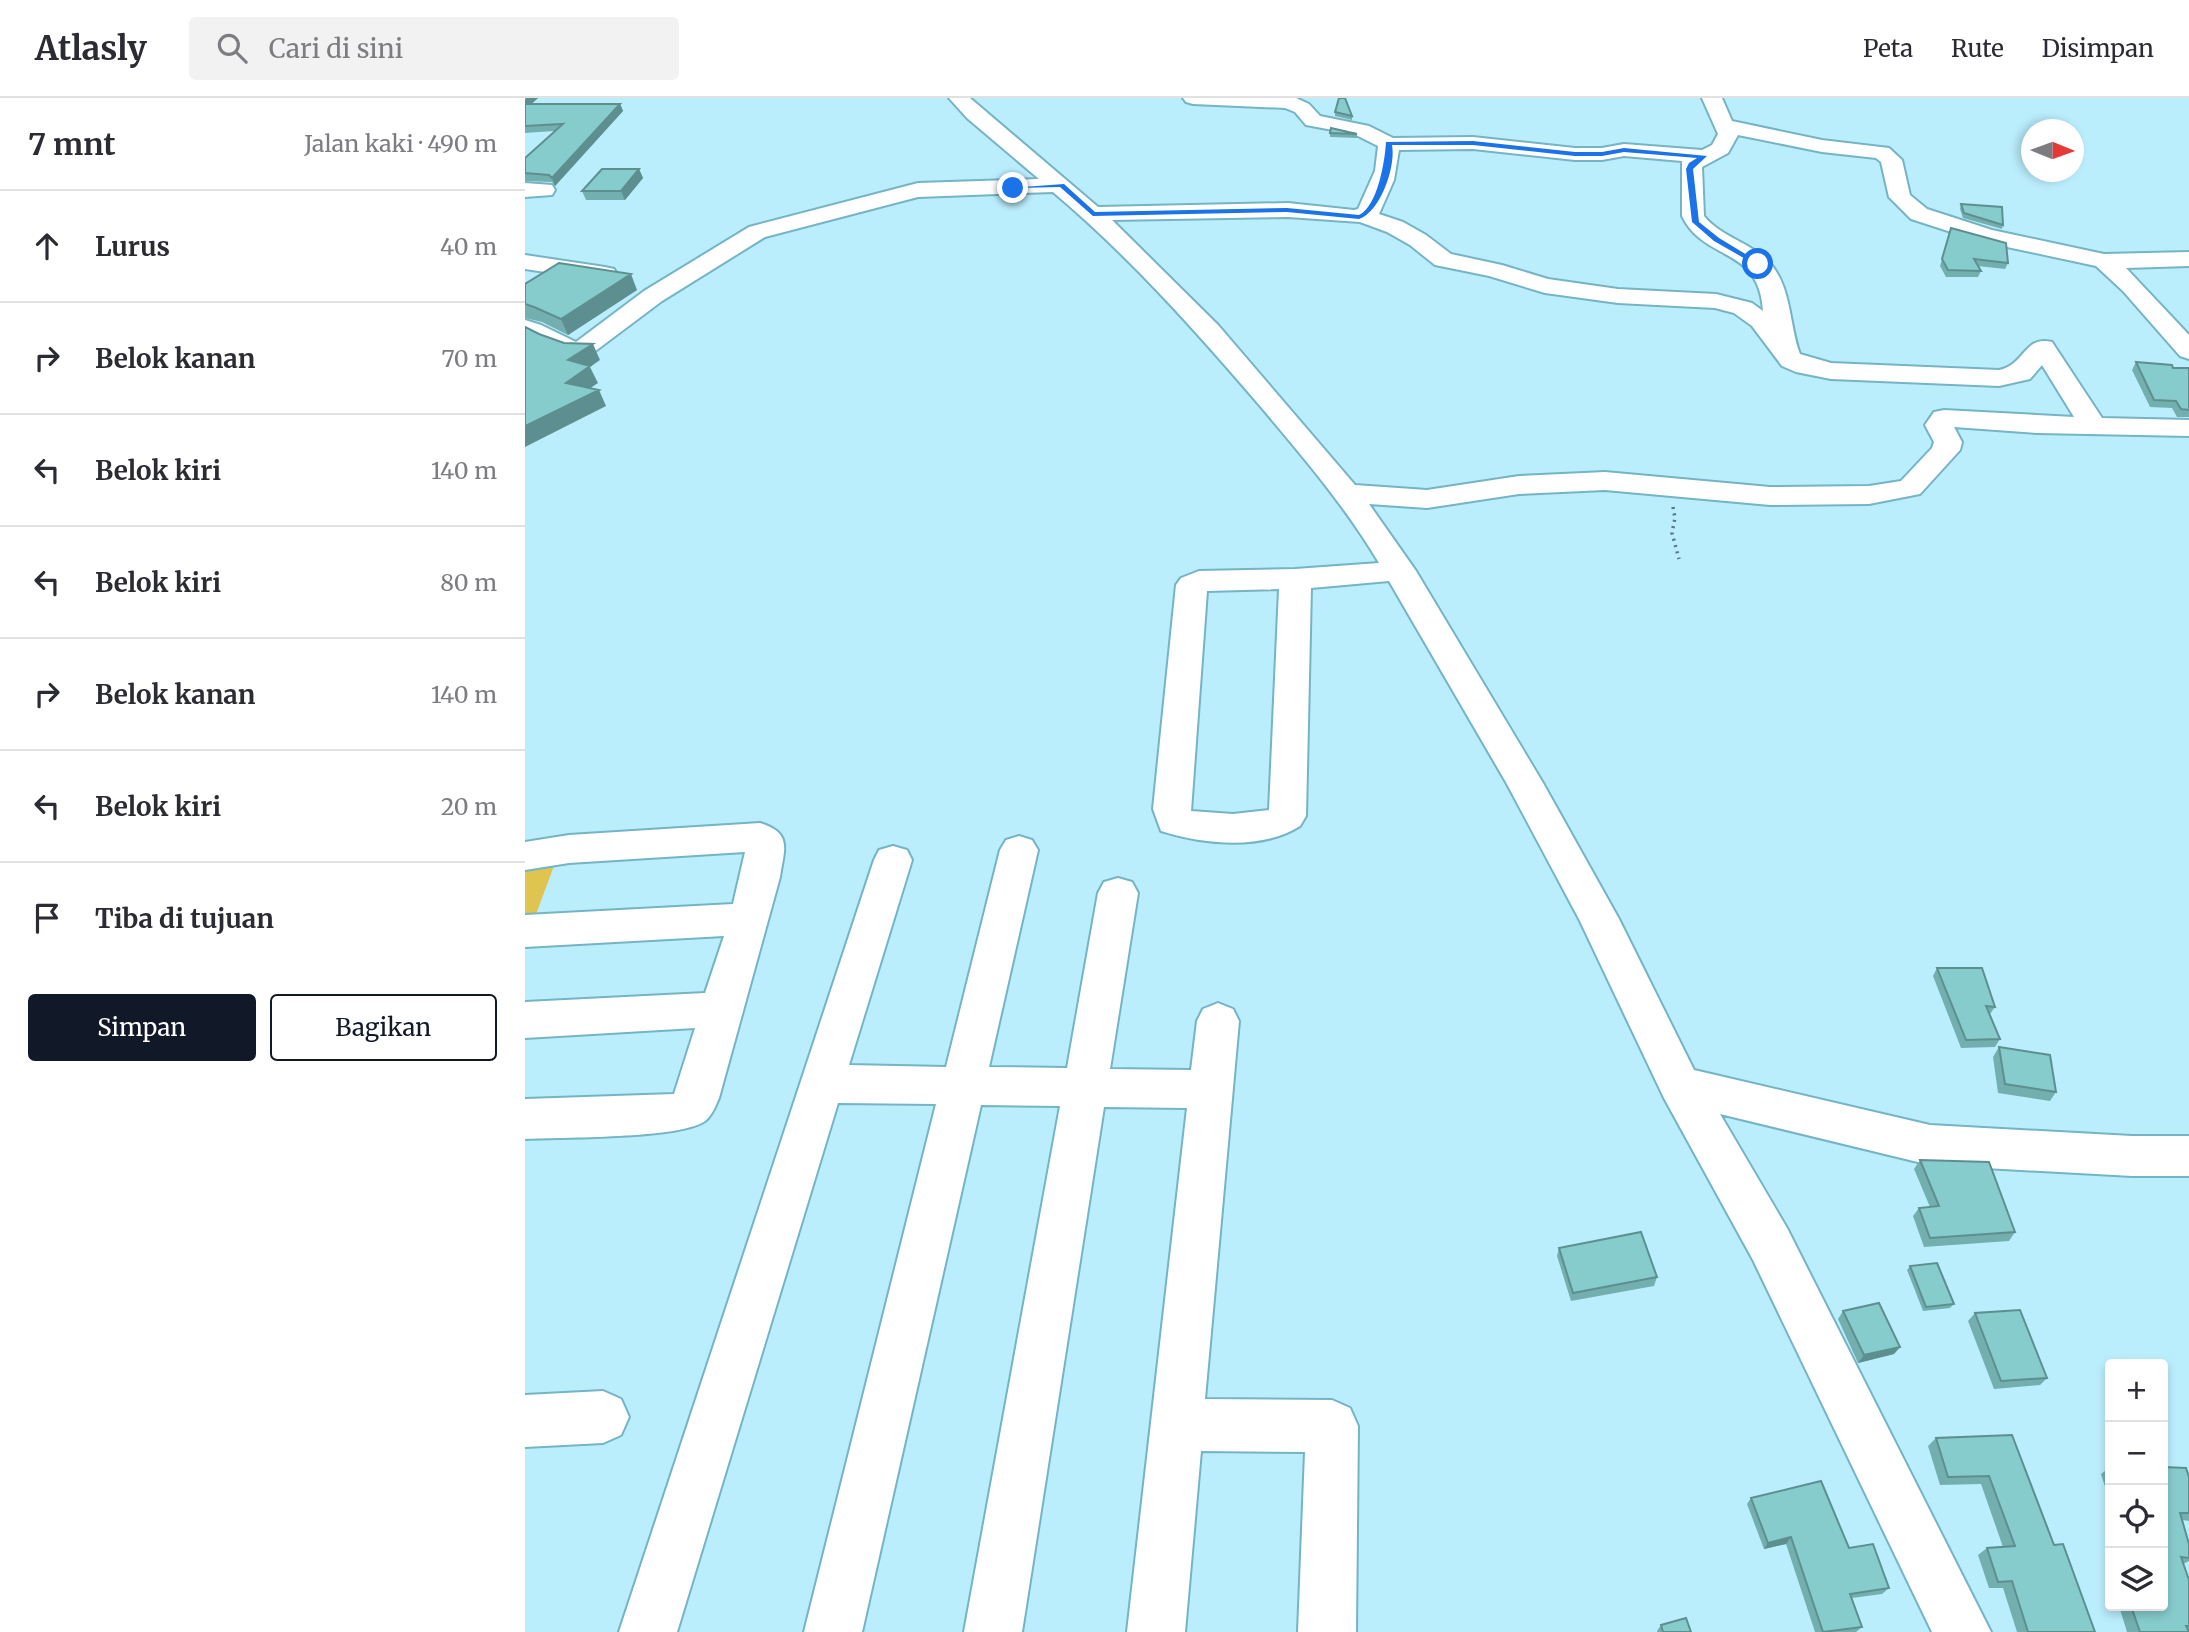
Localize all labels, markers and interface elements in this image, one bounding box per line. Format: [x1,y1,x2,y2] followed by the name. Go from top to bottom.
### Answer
[189,17,679,80] search box
[35,28,147,69] text: Atlasly
[213,29,251,67] icon: search
[269,32,403,65] text: Cari di sini
[1863,33,1913,64] text: Peta
[1951,33,2004,64] text: Rute
[2042,33,2154,64] text: Disimpan
[2021,119,2084,182] north arrow
[28,125,115,163] text: 7 mnt
[304,129,497,158] text: Jalan kaki · 490 m
[997,172,1028,203] route end
[28,227,66,265] icon: ahead
[95,230,170,263] text: Lurus
[440,232,497,261] text: 40 m
[1742,248,1773,279] route start
[28,339,66,377] icon: right
[95,342,255,375] text: Belok kanan
[441,344,497,373] text: 70 m
[28,451,66,489] icon: left
[95,454,221,487] text: Belok kiri
[431,456,497,485] text: 140 m
[28,563,66,601] icon: left
[95,566,221,599] text: Belok kiri
[440,568,497,597] text: 80 m
[28,675,66,713] icon: right
[95,678,255,711] text: Belok kanan
[431,680,497,709] text: 140 m
[28,787,66,825] icon: left
[95,790,221,823] text: Belok kiri
[441,792,497,821] text: 20 m
[28,899,66,937] icon: arrive
[95,902,274,935] text: Tiba di tujuan
[28,994,256,1061] button: Simpan
[270,994,497,1061] button: Bagikan
[2105,1359,2168,1611] map controls
[2105,1359,2168,1422] button: +
[2105,1422,2168,1485] button: −
[2105,1485,2168,1548] button: locate
[2105,1548,2168,1611] button: layers

